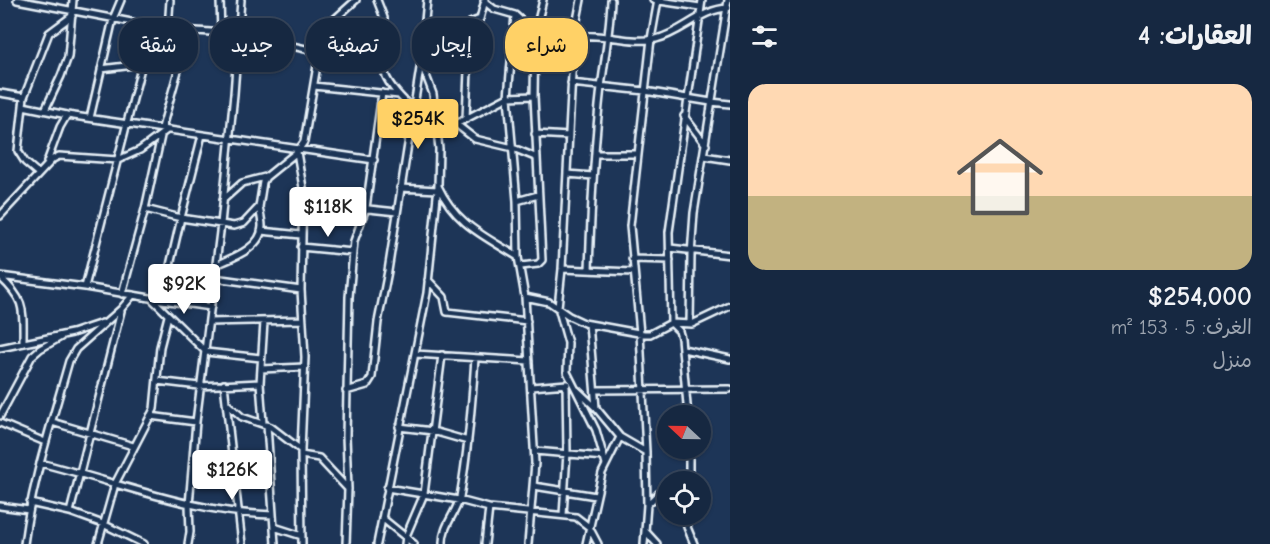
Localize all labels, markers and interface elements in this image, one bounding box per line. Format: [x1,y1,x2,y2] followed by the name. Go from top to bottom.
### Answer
[119,18,198,72] chip: شقة
[210,18,294,72] chip: جديد
[306,18,400,72] chip: تصفية
[412,18,493,72] chip: إيجار
[505,18,588,72] chip: شراء
[748,20,781,53] icon: filters
[1138,21,1252,51] text: العقارات: 4
[376,99,460,150] pin: $254K
[391,107,445,130] text: $254K
[946,123,1054,231] icon: home
[286,187,370,238] pin: $118K
[303,195,353,218] text: $118K
[148,264,220,315] pin: $92K
[162,272,206,295] text: $92K
[1148,282,1252,312] text: $254,000
[1111,316,1252,339] text: الغرف: 5 · 153 m²
[1213,349,1252,372] text: منزل
[657,405,711,459] north arrow
[657,405,711,525] map controls
[190,450,274,501] pin: $126K
[206,458,258,481] text: $126K
[657,471,711,525] button: locate

